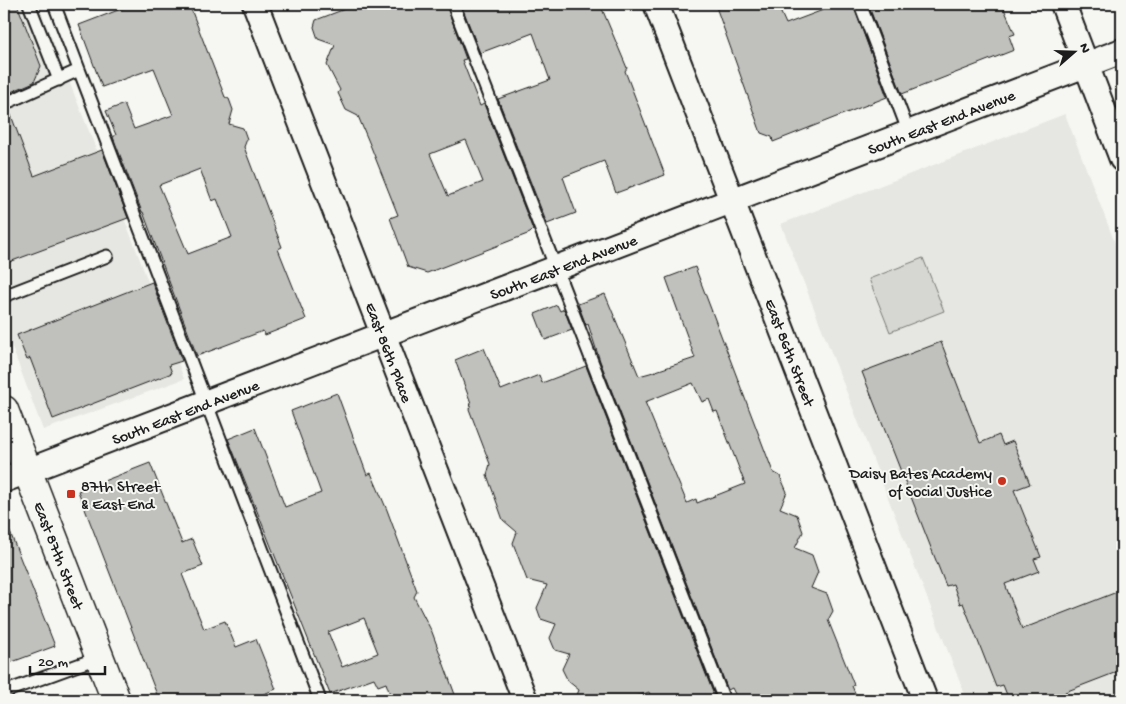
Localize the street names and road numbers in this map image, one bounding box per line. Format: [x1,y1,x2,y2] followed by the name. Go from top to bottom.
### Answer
[866,87,1019,161] street label: South East End Avenue
[488,232,641,306] street label: South East End Avenue
[759,297,817,411] street label: East 86th Street
[359,300,415,407] street label: East 86th Place
[110,377,263,451] street label: South East End Avenue
[27,500,87,614] street label: East 87th Street

